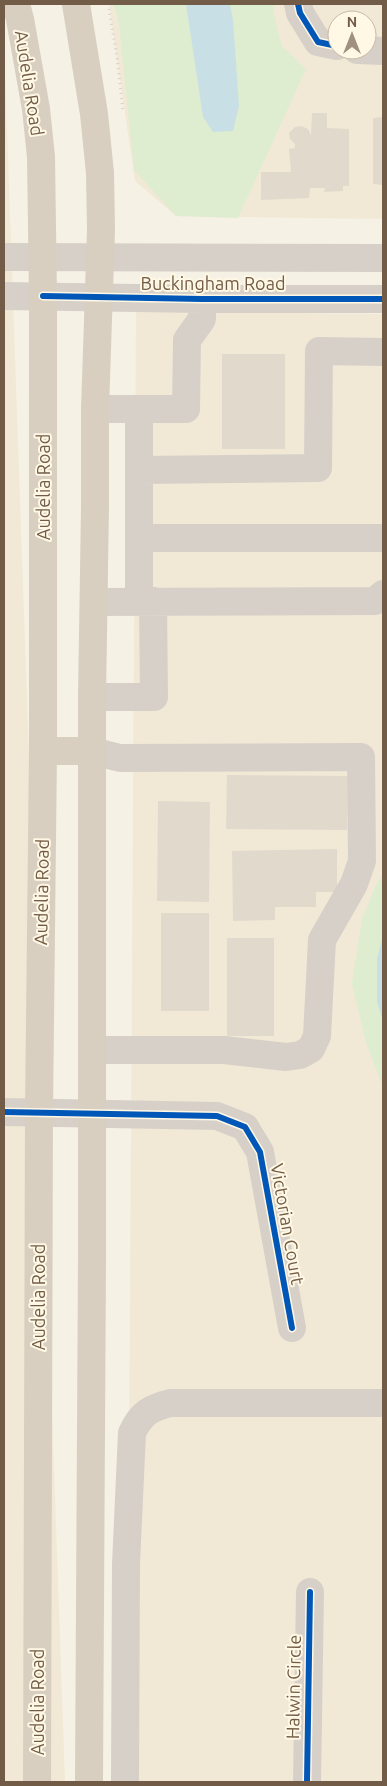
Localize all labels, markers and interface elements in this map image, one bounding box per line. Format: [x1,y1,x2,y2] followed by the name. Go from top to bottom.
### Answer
[327,10,377,60] north arrow
[347,14,357,30] text: N
[12,29,48,137] street label: Audelia Road
[141,273,285,293] street label: Buckingham Road
[33,434,53,540] street label: Audelia Road
[30,839,52,945] street label: Audelia Road
[267,1162,309,1286] street label: Victorian Court
[28,1244,48,1350] street label: Audelia Road
[282,1635,304,1739] street label: Halwin Circle
[27,1649,47,1755] street label: Audelia Road

